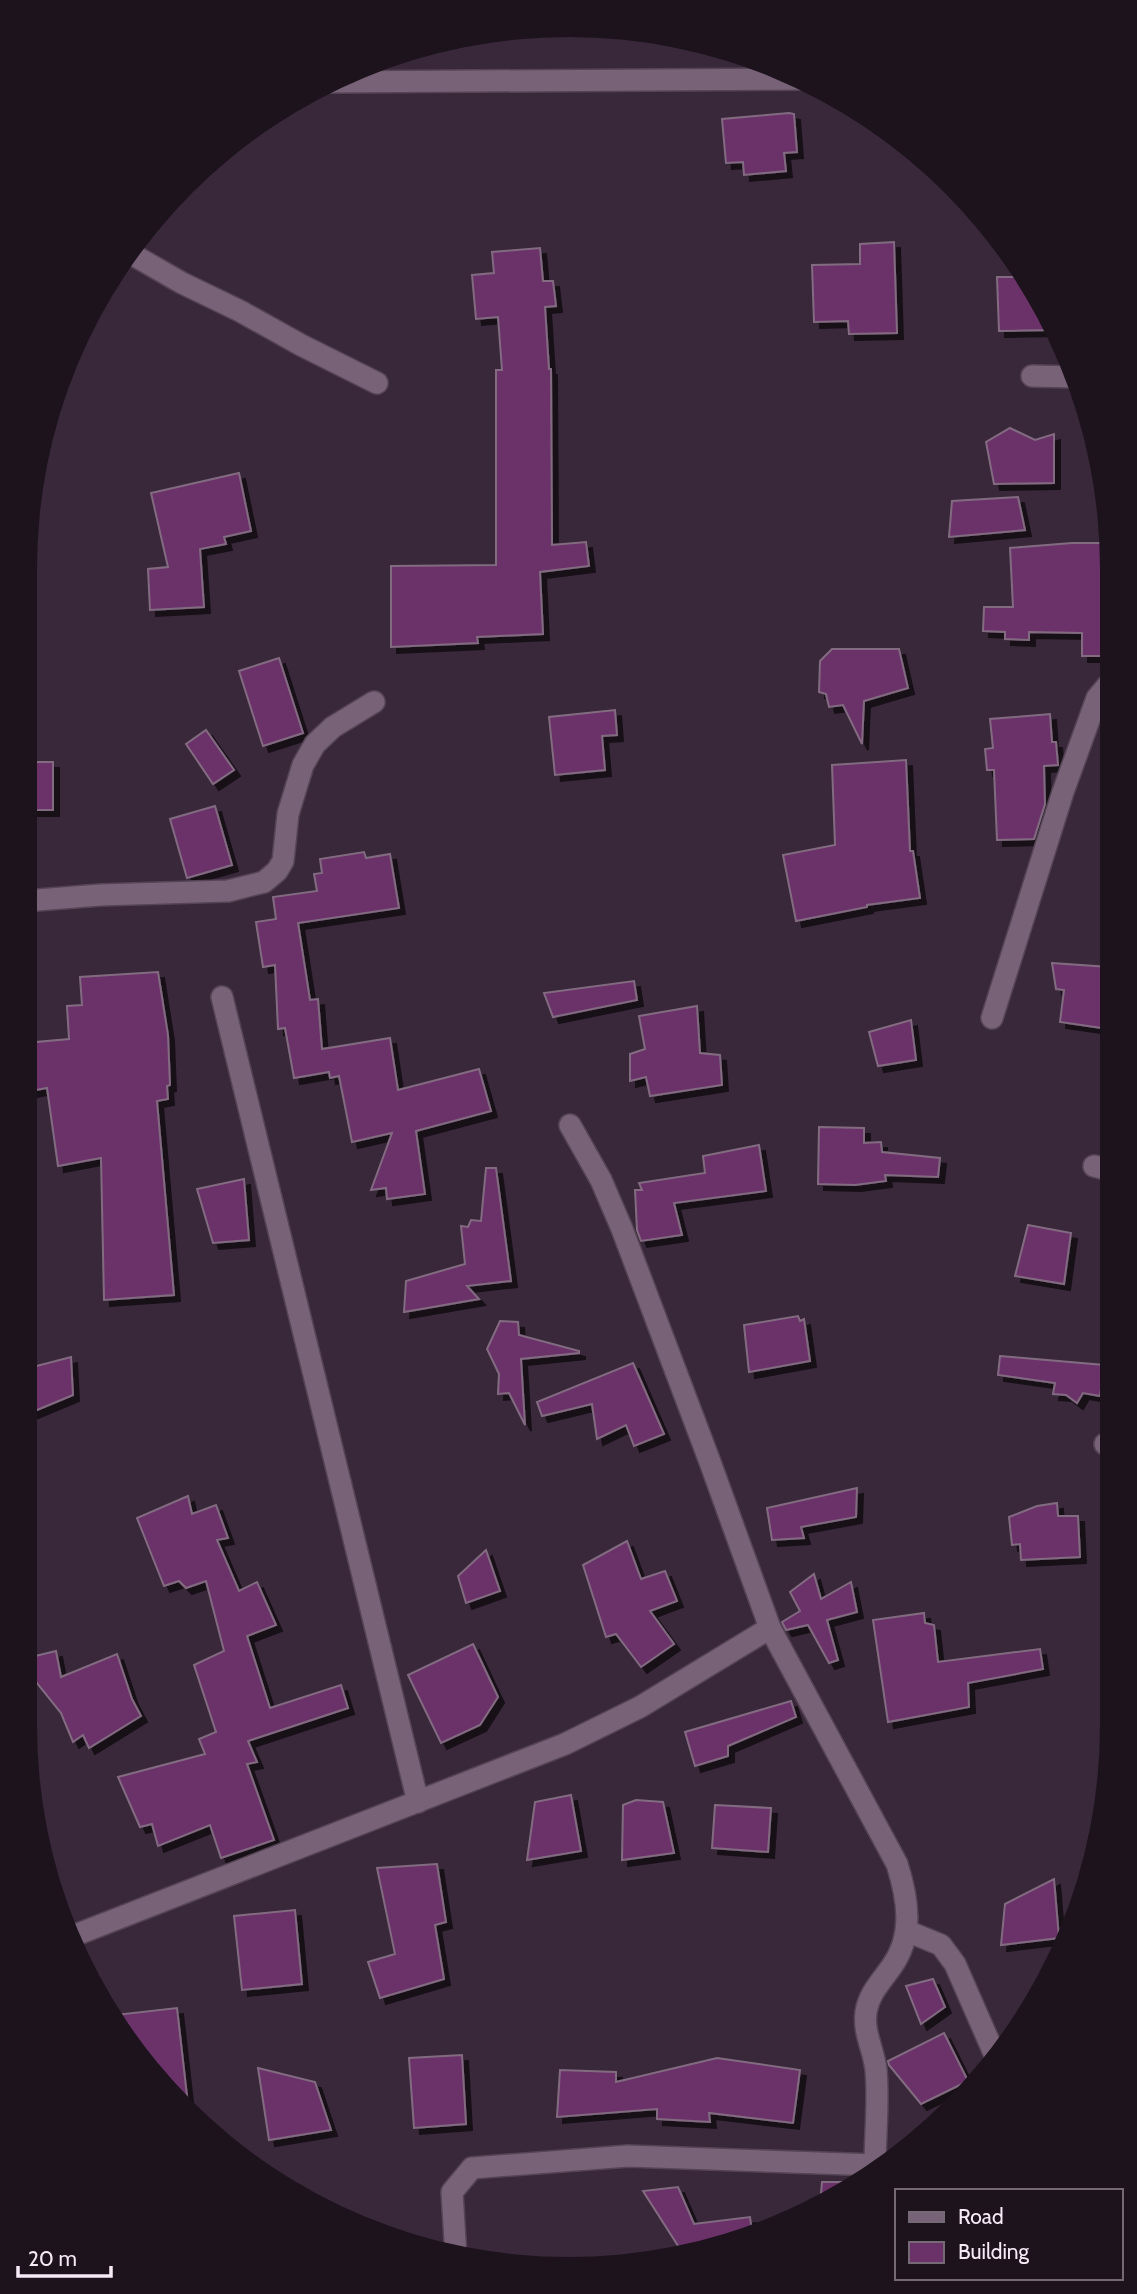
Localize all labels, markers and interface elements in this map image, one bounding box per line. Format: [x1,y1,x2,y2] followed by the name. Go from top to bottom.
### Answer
[895,2189,1123,2280] legend
[958,2204,1004,2229] text: Road
[18,2234,110,2278] scale bar
[958,2239,1030,2264] text: Building
[28,2246,77,2271] text: 20 m

